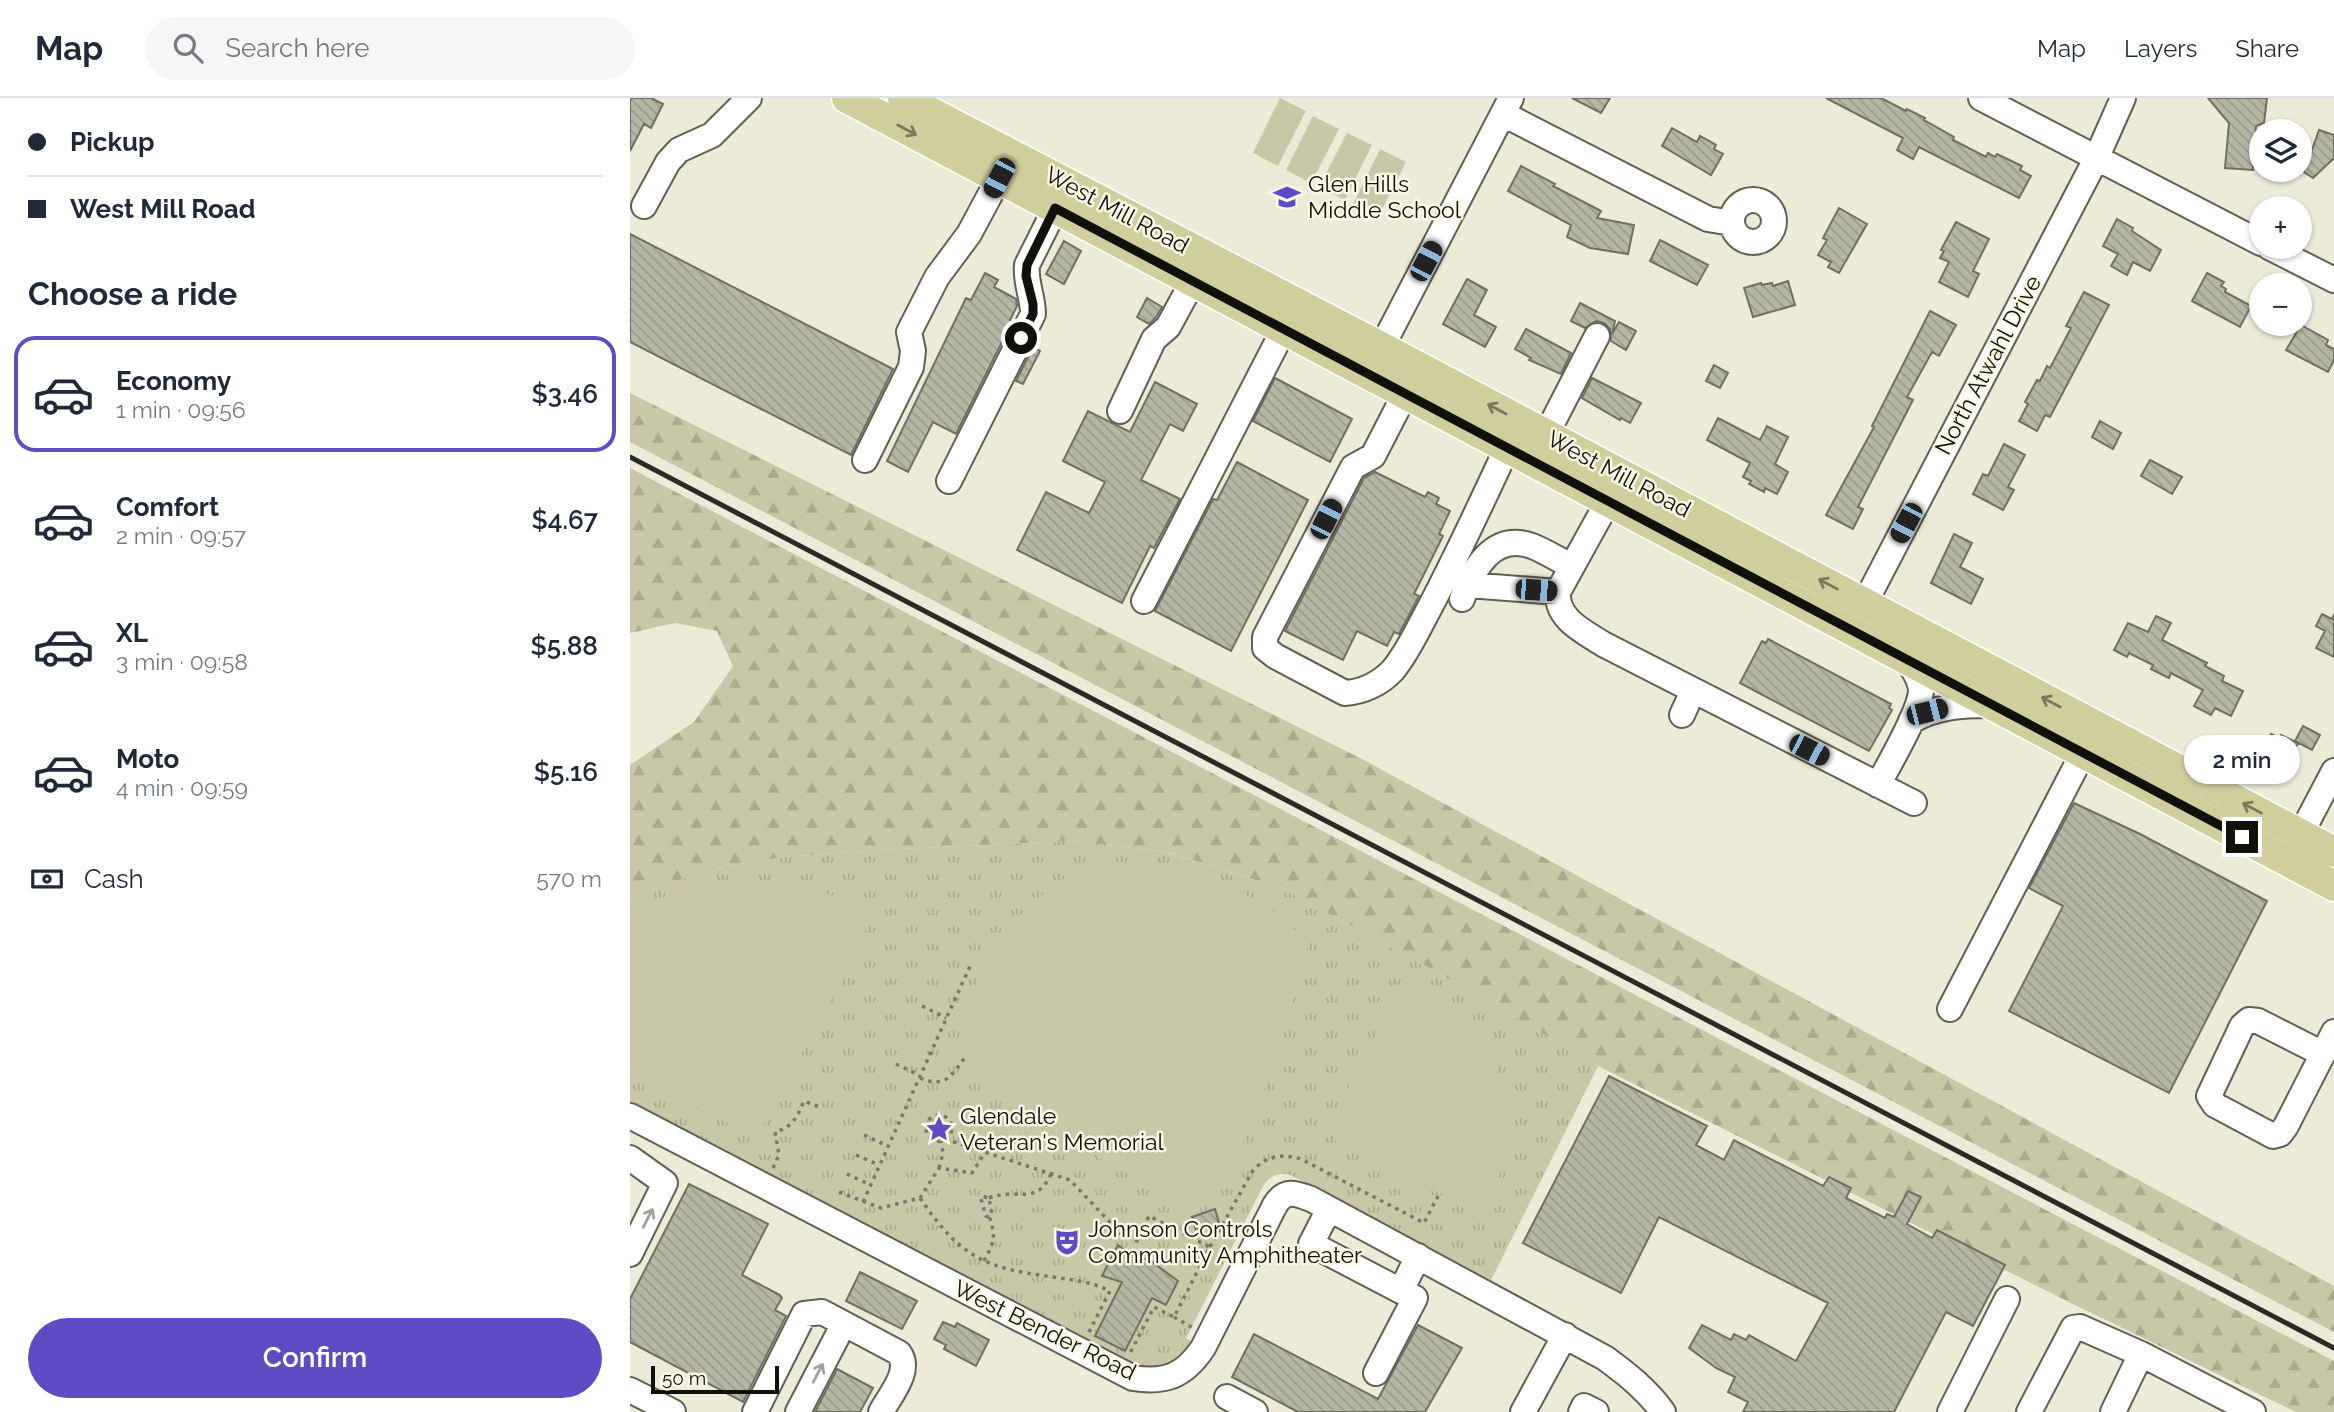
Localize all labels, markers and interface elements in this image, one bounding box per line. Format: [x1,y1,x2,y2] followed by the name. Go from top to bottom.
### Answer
[145,17,635,80] search box
[35,29,103,68] text: Map
[169,29,207,67] icon: search
[225,33,370,63] text: Search here
[2037,34,2086,63] text: Map
[2124,34,2197,63] text: Layers
[2235,34,2299,63] text: Share
[2249,119,2312,336] map controls
[2249,119,2312,182] button: layers
[897,123,917,137] one-way arrow
[70,127,155,157] text: Pickup
[980,155,1019,201] car
[1041,160,1194,259] street label: West Mill Road
[1308,170,1462,223] place label: Glen Hills Middle School
[1272,182,1302,212] school or university icon: Glen Hills Middle School
[70,194,256,224] text: West Mill Road
[2249,196,2312,259] button: +
[1407,238,1446,284] car
[1929,271,2046,459] street label: North Atwahl Drive
[2249,273,2312,336] button: −
[28,275,237,312] text: Choose a ride
[1005,322,1037,354] route start
[32,363,95,426] icon: car
[116,366,231,396] text: Economy
[531,379,598,409] text: $3.46
[116,396,246,423] text: 1 min · 09:56
[1487,402,1508,415] one-way arrow
[1543,424,1696,523] street label: West Mill Road
[32,489,95,552] icon: car
[116,492,219,522] text: Comfort
[1308,496,1345,542] car
[1887,500,1926,546] car
[531,505,598,535] text: $4.67
[116,522,246,549] text: 2 min · 09:57
[1818,577,1839,590] one-way arrow
[1515,578,1558,602] car
[32,615,95,678] icon: car
[116,618,148,648] text: XL
[531,631,598,661] text: $5.88
[116,648,248,675] text: 3 min · 09:58
[2041,695,2062,708] one-way arrow
[1905,697,1950,727] car
[1786,731,1833,769] car
[2184,736,2300,784] callout: 2 min
[32,741,95,804] icon: car
[116,744,179,774] text: Moto
[2213,746,2271,773] text: 2 min
[534,757,598,787] text: $5.16
[116,774,248,801] text: 4 min · 09:59
[2242,801,2263,815] one-way arrow
[2226,821,2258,853] route end
[28,860,66,898] icon: cash
[84,864,144,894] text: Cash
[536,865,602,892] text: 570 m
[960,1102,1164,1155] place label: Glendale Veteran's Memorial
[924,1114,954,1144] place icon: Glendale Veteran's Memorial
[641,1208,655,1229] one-way arrow
[1088,1215,1362,1268] place label: Johnson Controls Community Amphitheater
[1052,1227,1082,1257] theatre icon: Johnson Controls Community Amphitheater
[950,1274,1141,1385] street label: West Bender Road
[28,1318,602,1398] button: Confirm
[651,1363,779,1395] scale bar
[812,1363,826,1384] one-way arrow
[662,1367,706,1389] text: 50 m

